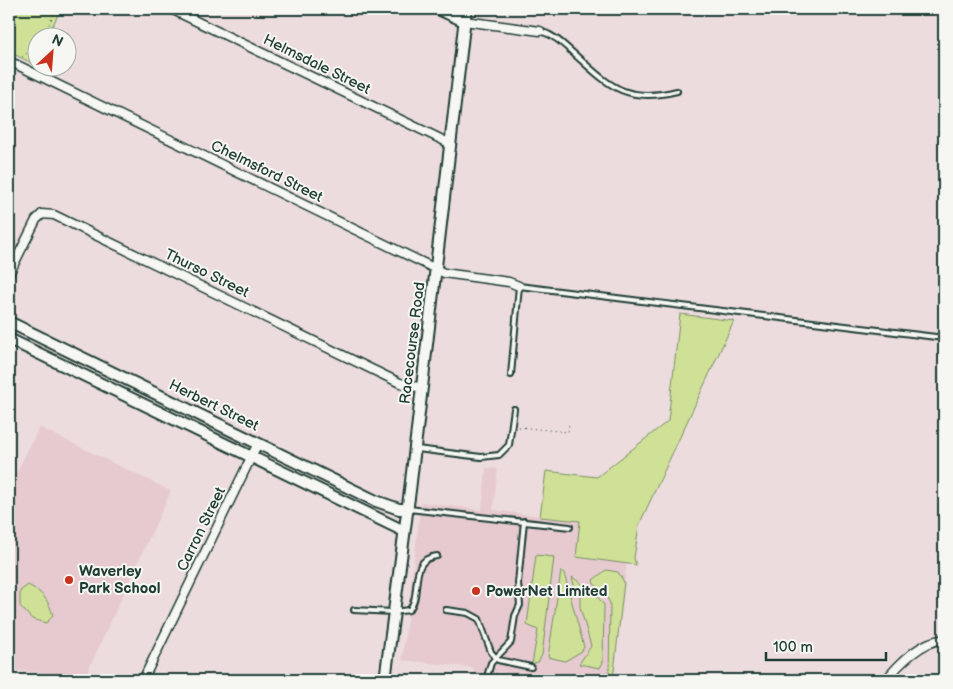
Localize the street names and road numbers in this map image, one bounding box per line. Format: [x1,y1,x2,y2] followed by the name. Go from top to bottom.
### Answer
[260,30,374,99] street label: Helmsdale Street
[208,136,326,207] street label: Chelmsford Street
[161,245,252,302] street label: Thurso Street
[396,281,429,405] street label: Racecourse Road
[166,375,262,436] street label: Herbert Street
[173,484,230,575] street label: Carron Street

